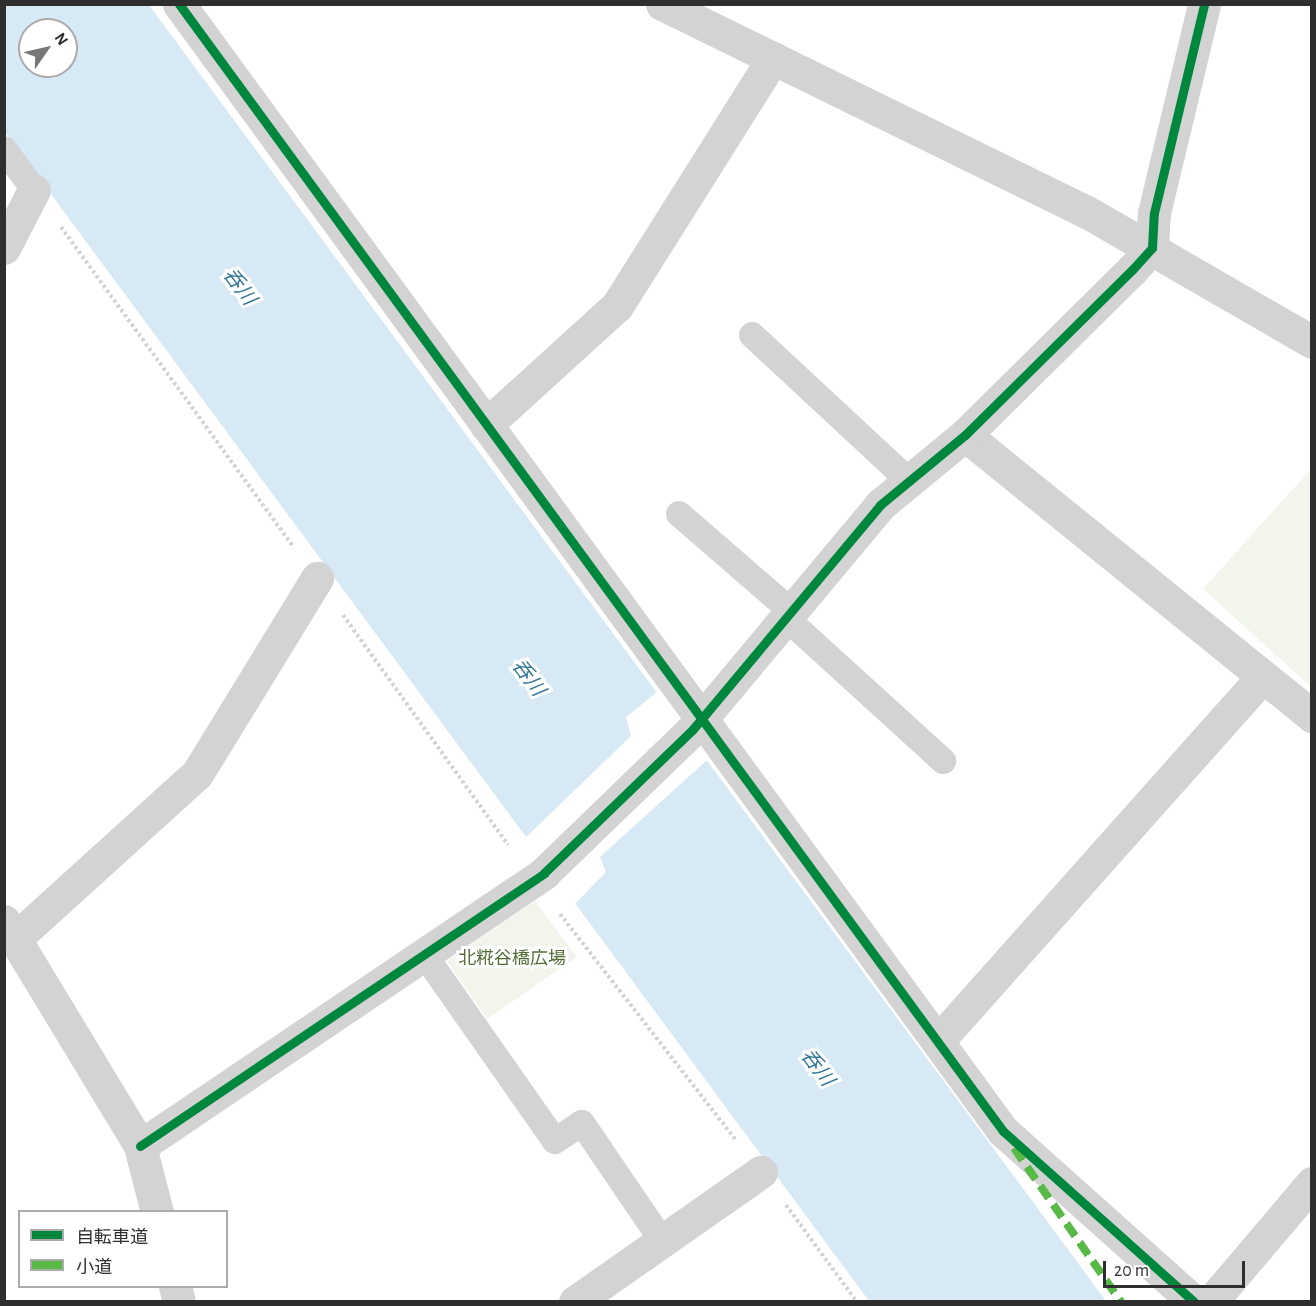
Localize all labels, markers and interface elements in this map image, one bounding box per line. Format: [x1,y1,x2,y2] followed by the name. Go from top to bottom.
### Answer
[18,18,78,78] north arrow
[52,30,71,48] text: N
[217,264,261,310] water label: 呑川
[506,655,550,701] water label: 呑川
[458,948,566,970] park label: 北糀谷橋広場
[795,1045,839,1091] water label: 呑川
[18,1210,228,1288] legend
[76,1229,148,1247] text: 自転車道
[1106,1249,1248,1287] scale bar
[76,1259,112,1277] text: 小道
[1114,1262,1149,1280] text: 20 m

